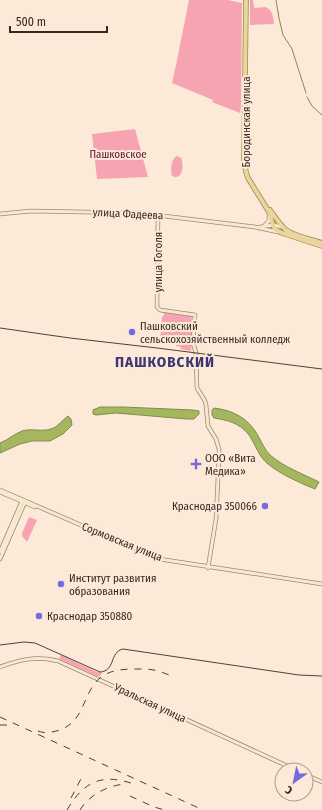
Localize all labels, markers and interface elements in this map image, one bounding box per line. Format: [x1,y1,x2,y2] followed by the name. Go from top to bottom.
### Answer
[10,8,107,34] scale bar
[16,15,46,29] text: 500 m
[240,76,253,168] street label: Бородинская улица
[89,148,147,161] park label: Пашковское
[92,206,164,222] street label: улица Фадеева
[152,232,165,292] street label: улица Гоголя
[140,320,290,346] place label: Пашковский сельскохозяйственный колледж
[127,327,137,337] marker: Пашковский сельскохозяйственный колледж
[115,353,215,371] district label: ПАШКОВСКИЙ
[205,452,256,478] place label: ООО «Вита Медика»
[190,458,202,470] marker: ООО «Вита Медика»
[172,500,258,513] place label: Краснодар 350066
[260,501,270,511] marker: Краснодар 350066
[80,520,164,564] street label: Сормовская улица
[69,572,156,598] place label: Институт развития образования
[56,579,66,589] marker: Институт развития образования
[47,610,132,623] place label: Краснодар 350880
[34,611,44,621] marker: Краснодар 350880
[111,680,188,725] street label: Уральская улица
[274,762,314,802] north arrow
[283,783,295,797] text: С

